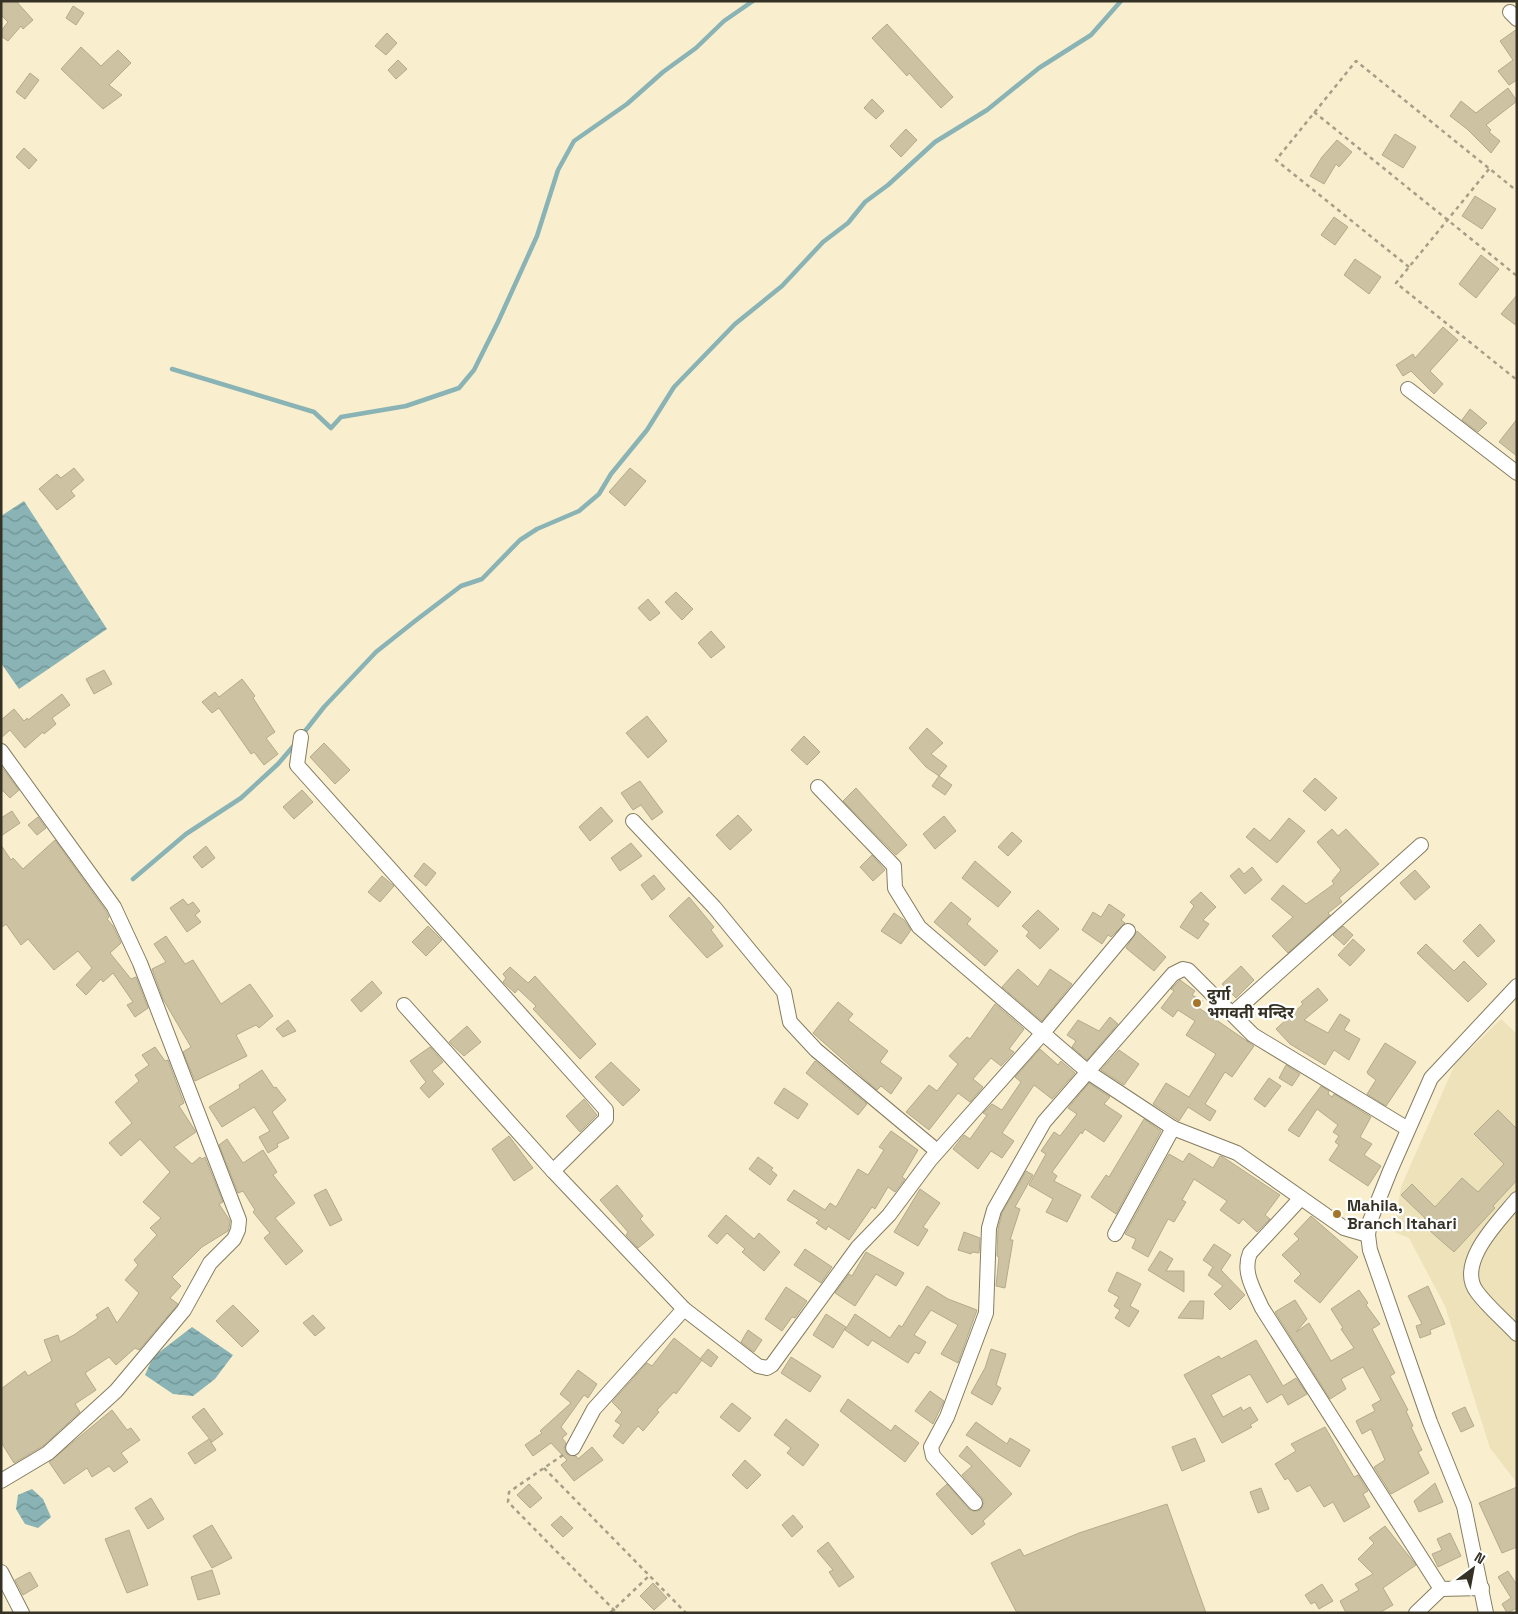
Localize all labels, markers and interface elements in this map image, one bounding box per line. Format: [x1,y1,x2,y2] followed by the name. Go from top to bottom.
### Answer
[1207,984,1295,1023] place label: दुर्गा भगवती मन्दिर
[1191,997,1203,1009] marker: दुर्गा भगवती मन्दिर
[1347,1195,1457,1234] place label: Mahila, Branch Itahari
[1331,1208,1343,1220] marker: Mahila, Branch Itahari
[1448,1544,1498,1594] north arrow
[1471,1548,1489,1568] text: N

